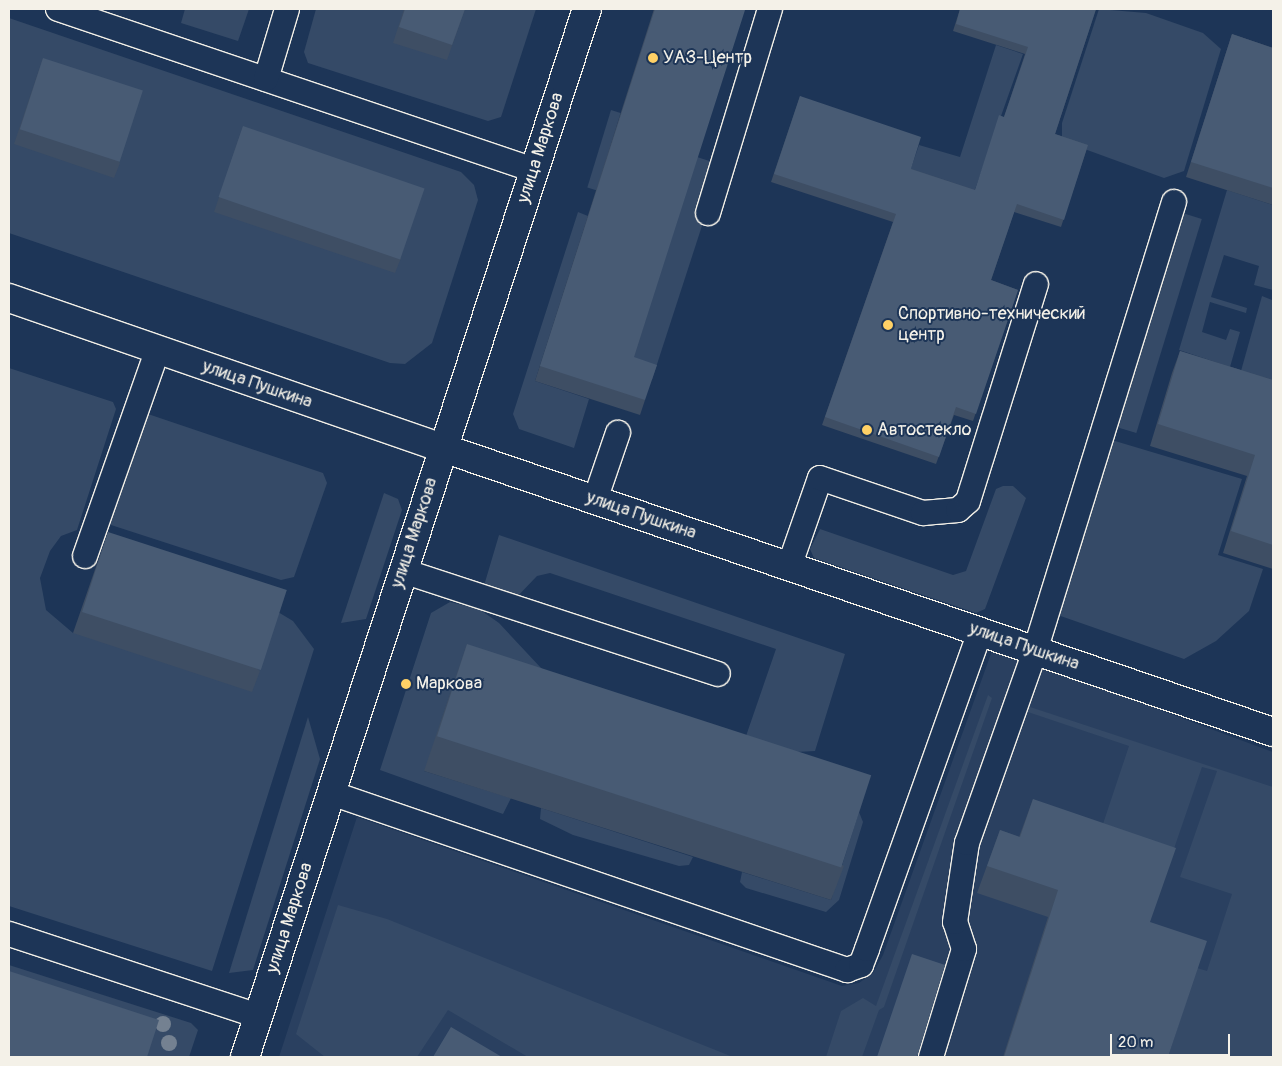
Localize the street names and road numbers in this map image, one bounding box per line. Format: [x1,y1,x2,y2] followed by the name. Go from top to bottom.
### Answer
[513,90,569,206] street label: улица Маркова
[199,356,315,414] street label: улица Пушкина
[387,475,443,591] street label: улица Маркова
[583,487,699,545] street label: улица Пушкина
[966,618,1082,676] street label: улица Пушкина
[262,860,318,976] street label: улица Маркова

